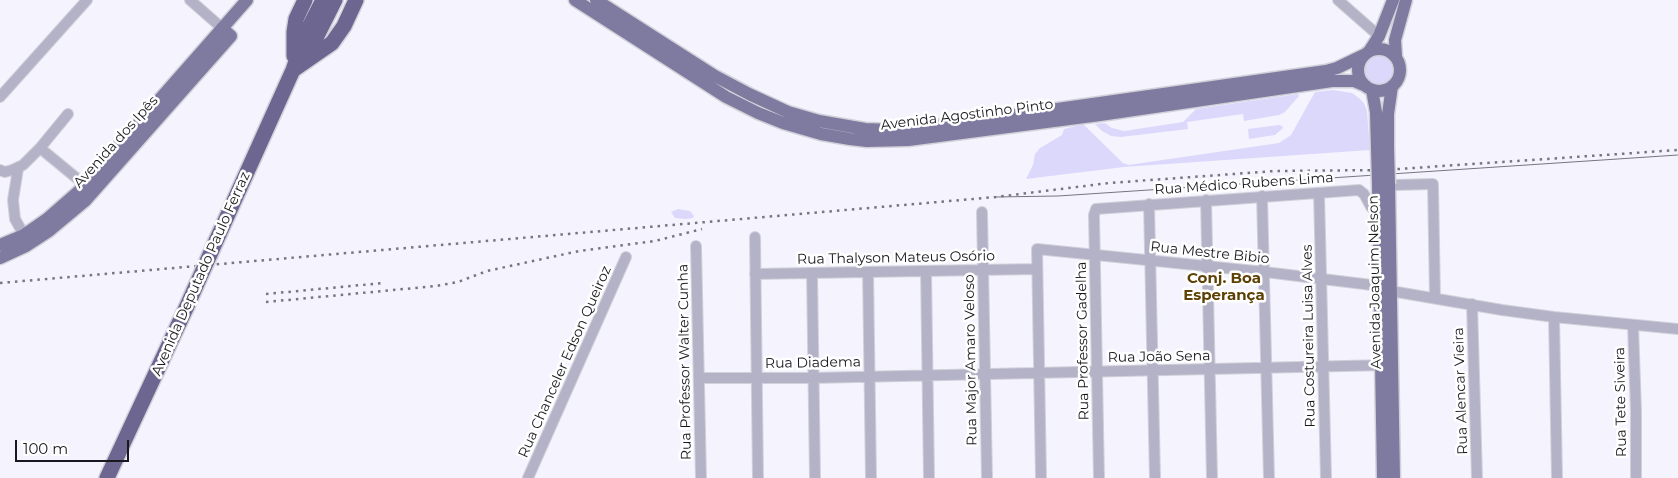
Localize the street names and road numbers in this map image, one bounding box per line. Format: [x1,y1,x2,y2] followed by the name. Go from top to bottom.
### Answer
[70,93,162,191] street label: Avenida dos Ipês
[880,96,1054,134] street label: Avenida Agostinho Pinto
[148,169,254,379] street label: Avenida Deputado Paulo Ferraz
[1154,169,1334,199] street label: Rua Médico Rubens Lima
[1365,195,1385,369] street label: Avenida Joaquim Nelson
[1150,238,1270,268] street label: Rua Mestre Bibio
[1299,244,1319,428] street label: Rua Costureira Luisa Alves
[797,248,995,268] street label: Rua Thalyson Mateus Osório
[1073,262,1093,420] street label: Rua Professor Gadelha
[515,263,615,461] street label: Rua Chanceler Edson Queiroz
[675,264,695,460] street label: Rua Professor Walter Cunha
[961,274,981,446] street label: Rua Major Amaro Veloso
[1450,327,1472,455] street label: Rua Alencar Vieira
[1612,347,1630,457] street label: Rua Tete Siveira
[1108,348,1210,366] street label: Rua João Sena
[765,354,861,372] street label: Rua Diadema

